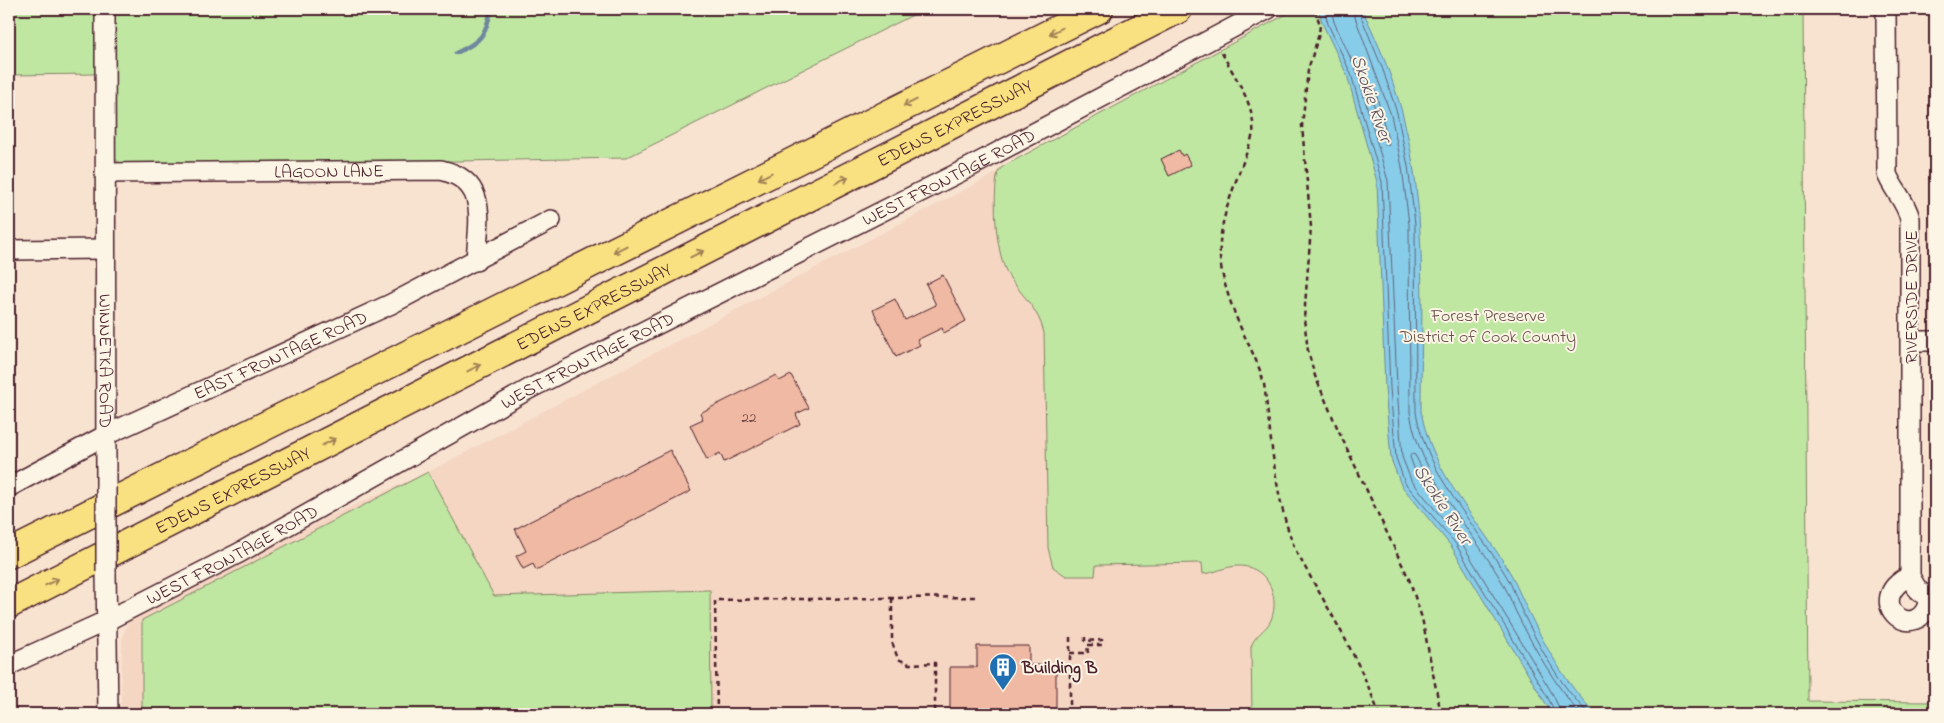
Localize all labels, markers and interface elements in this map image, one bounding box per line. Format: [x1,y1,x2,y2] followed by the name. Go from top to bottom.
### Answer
[1048,26,1063,36] one-way arrow
[1343,51,1399,148] water label: Skokie River
[873,74,1038,175] street label: EDENS EXPRESSWAY
[903,99,918,108] one-way arrow
[858,124,1041,234] street label: WEST FRONTAGE ROAD
[274,160,384,186] street label: LAGOON LANE
[758,172,773,181] one-way arrow
[834,175,849,185] one-way arrow
[1900,230,1926,364] street label: RIVERSIDE DRIVE
[612,244,627,254] one-way arrow
[689,249,704,258] one-way arrow
[512,257,677,359] street label: EDENS EXPRESSWAY
[91,294,117,428] street label: WINNETKA ROAD
[1399,304,1576,351] park label: Forest Preserve District of Cook County
[190,305,372,408] street label: EAST FRONTAGE ROAD
[497,307,679,417] street label: WEST FRONTAGE ROAD
[466,363,481,372] one-way arrow
[742,407,757,429] house number: 22
[322,437,337,447] one-way arrow
[151,441,316,542] street label: EDENS EXPRESSWAY
[1406,460,1479,553] water label: Skokie River
[143,500,324,613] street label: WEST FRONTAGE ROAD
[44,577,59,586] one-way arrow
[988,652,1018,691] building icon: Building B
[1021,656,1098,683] place label: Building B

